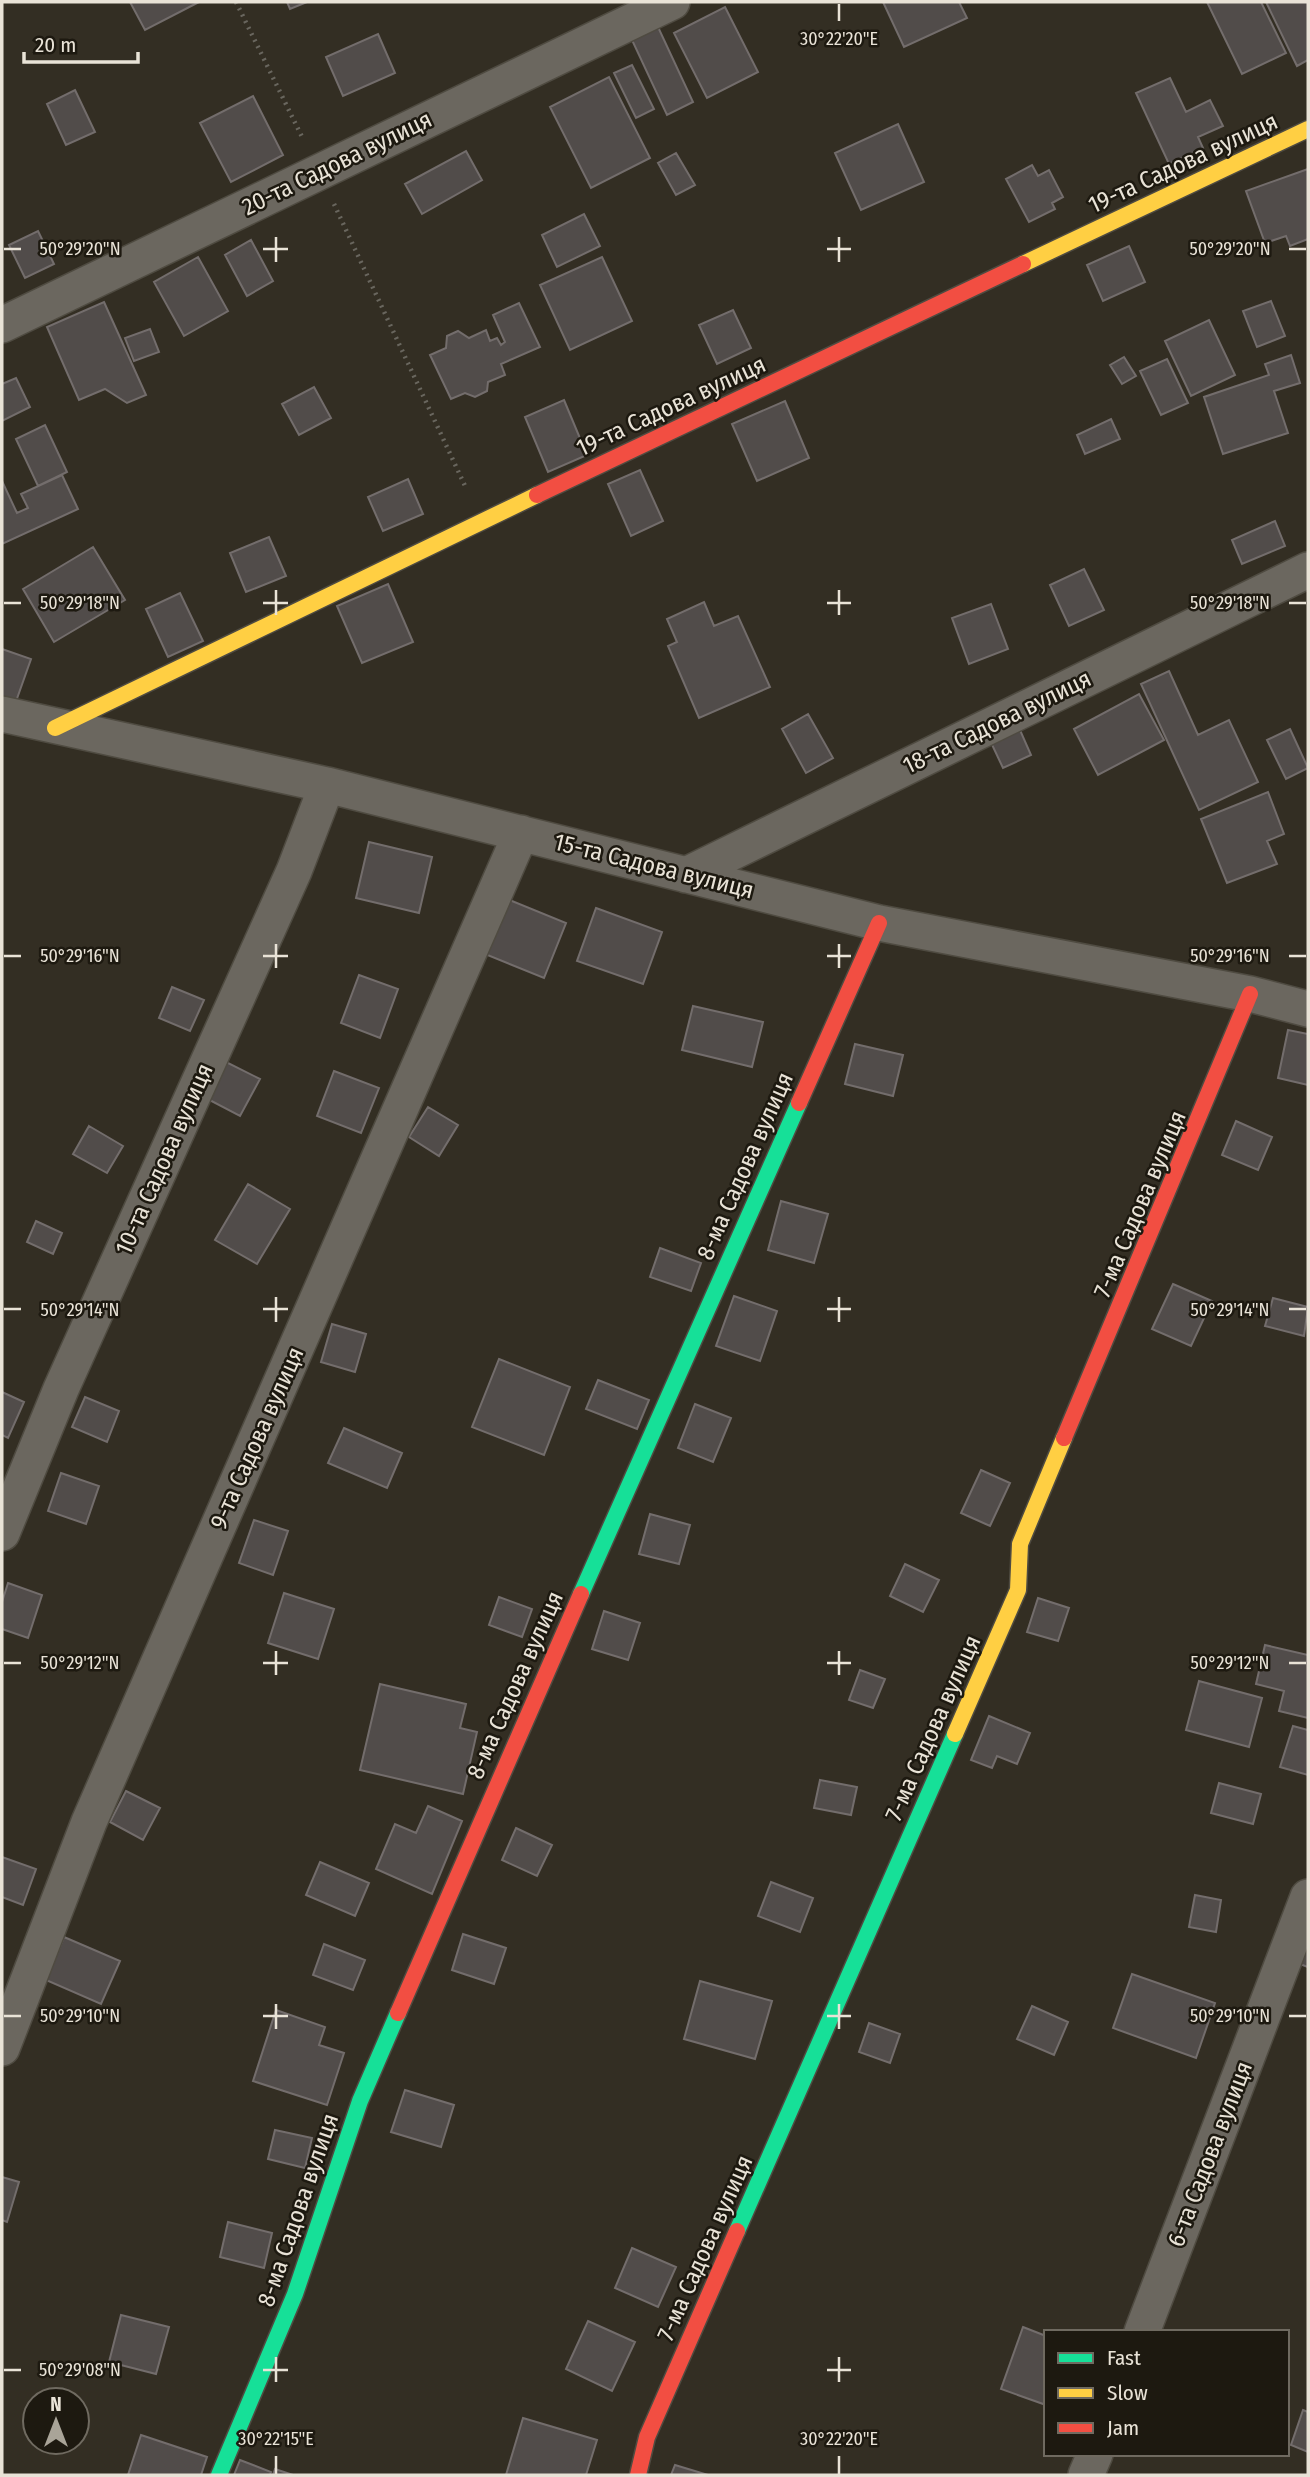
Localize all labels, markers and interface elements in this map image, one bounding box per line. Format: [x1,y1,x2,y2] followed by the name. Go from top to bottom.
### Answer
[24,21,138,65] scale bar
[800,28,878,50] text: 30°22'20"E
[35,32,76,58] text: 20 m
[238,105,436,221] street label: 20-та Садова вулиця
[1084,107,1282,219] street label: 19-та Садова вулиця
[39,238,121,260] text: 50°29'20"N
[1189,238,1271,260] text: 50°29'20"N
[572,350,770,462] street label: 19-та Садова вулиця
[40,592,120,614] text: 50°29'18"N
[1190,592,1270,614] text: 50°29'18"N
[898,664,1096,780] street label: 18-та Садова вулиця
[551,828,757,904] street label: 15-та Садова вулиця
[40,945,120,967] text: 50°29'16"N
[1190,945,1270,967] text: 50°29'16"N
[109,1059,219,1259] street label: 10-та Садова вулиця
[691,1068,799,1264] street label: 8-ма Садова вулиця
[1088,1106,1192,1302] street label: 7-ма Садова вулиця
[41,1299,119,1321] text: 50°29'14"N
[1191,1299,1269,1321] text: 50°29'14"N
[204,1343,310,1533] street label: 9-та Садова вулиця
[461,1587,569,1783] street label: 8-ма Садова вулиця
[879,1631,987,1825] street label: 7-ма Садова вулиця
[41,1652,119,1674] text: 50°29'12"N
[1191,1652,1269,1674] text: 50°29'12"N
[40,2005,120,2027] text: 50°29'10"N
[1190,2005,1270,2027] text: 50°29'10"N
[1162,2057,1258,2251] street label: 6-та Садова вулиця
[252,2110,344,2310] street label: 8-ма Садова вулиця
[651,2151,759,2345] street label: 7-ма Садова вулиця
[1044,2330,1289,2456] legend
[1107,2345,1141,2371] text: Fast
[39,2359,121,2381] text: 50°29'08"N
[1107,2380,1148,2406] text: Slow
[21,2386,91,2456] north arrow
[50,2393,62,2416] text: N
[1107,2415,1139,2441] text: Jam
[238,2428,314,2450] text: 30°22'15"E
[800,2428,878,2450] text: 30°22'20"E

